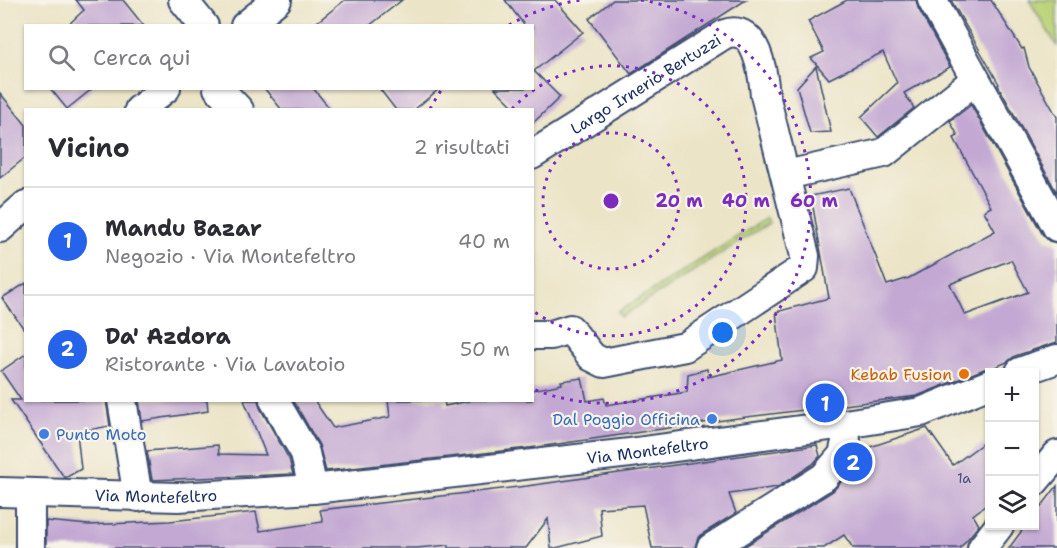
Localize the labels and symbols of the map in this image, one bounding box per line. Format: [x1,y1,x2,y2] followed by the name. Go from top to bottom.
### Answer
[567,29,725,139] street label: Largo Irnerio Bertuzzi
[655,189,703,213] text: 20 m
[722,189,770,213] text: 40 m
[790,189,838,213] text: 60 m
[601,191,621,211] centre of rings
[708,318,737,347] your location
[850,364,952,385] place label: Kebab Fusion
[957,367,971,381] marker: Kebab Fusion
[806,380,844,426] pin: 1
[553,409,700,430] place label: Dal Poggio Officina
[705,412,719,426] marker: Dal Poggio Officina
[56,424,146,445] place label: Punto Moto
[37,427,51,441] marker: Punto Moto
[586,433,710,469] street label: Via Montefeltro
[834,440,872,484] pin: 2
[957,469,971,487] house number: 1a
[94,485,218,508] street label: Via Montefeltro

